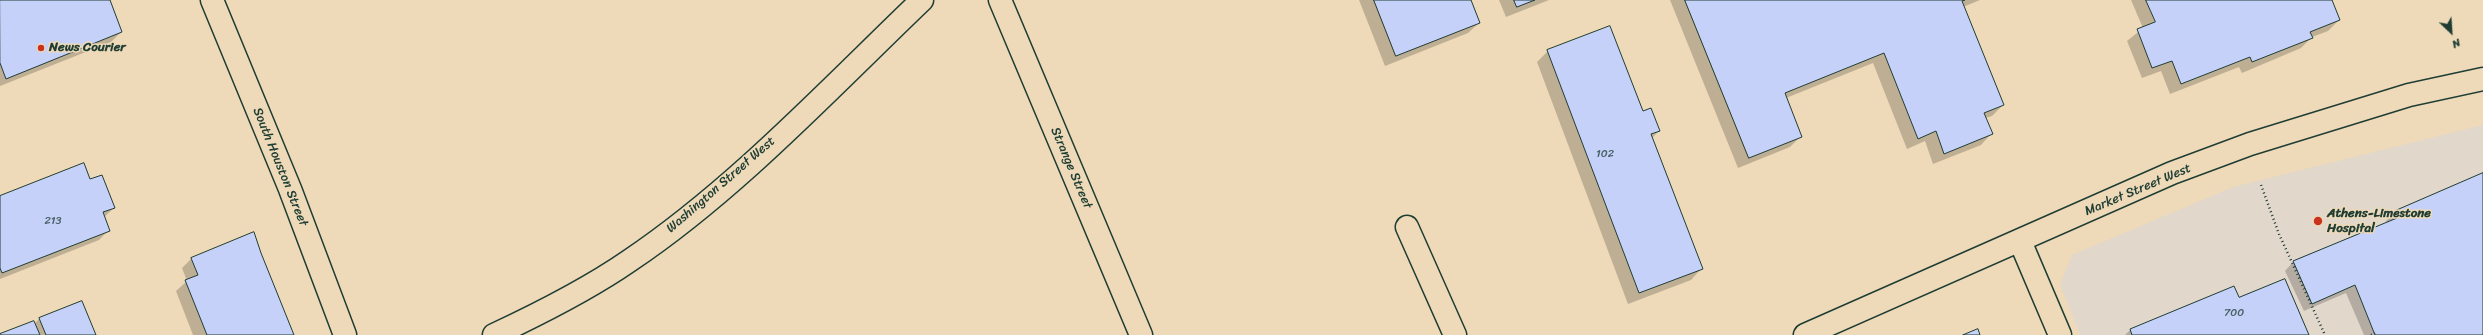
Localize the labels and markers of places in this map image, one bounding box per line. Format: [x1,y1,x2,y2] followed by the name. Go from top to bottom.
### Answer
[49,40,126,56] place label: News Courier
[36,43,46,53] marker: News Courier
[2327,206,2431,237] place label: Athens-Limestone Hospital
[2312,215,2324,227] marker: Athens-Limestone Hospital

